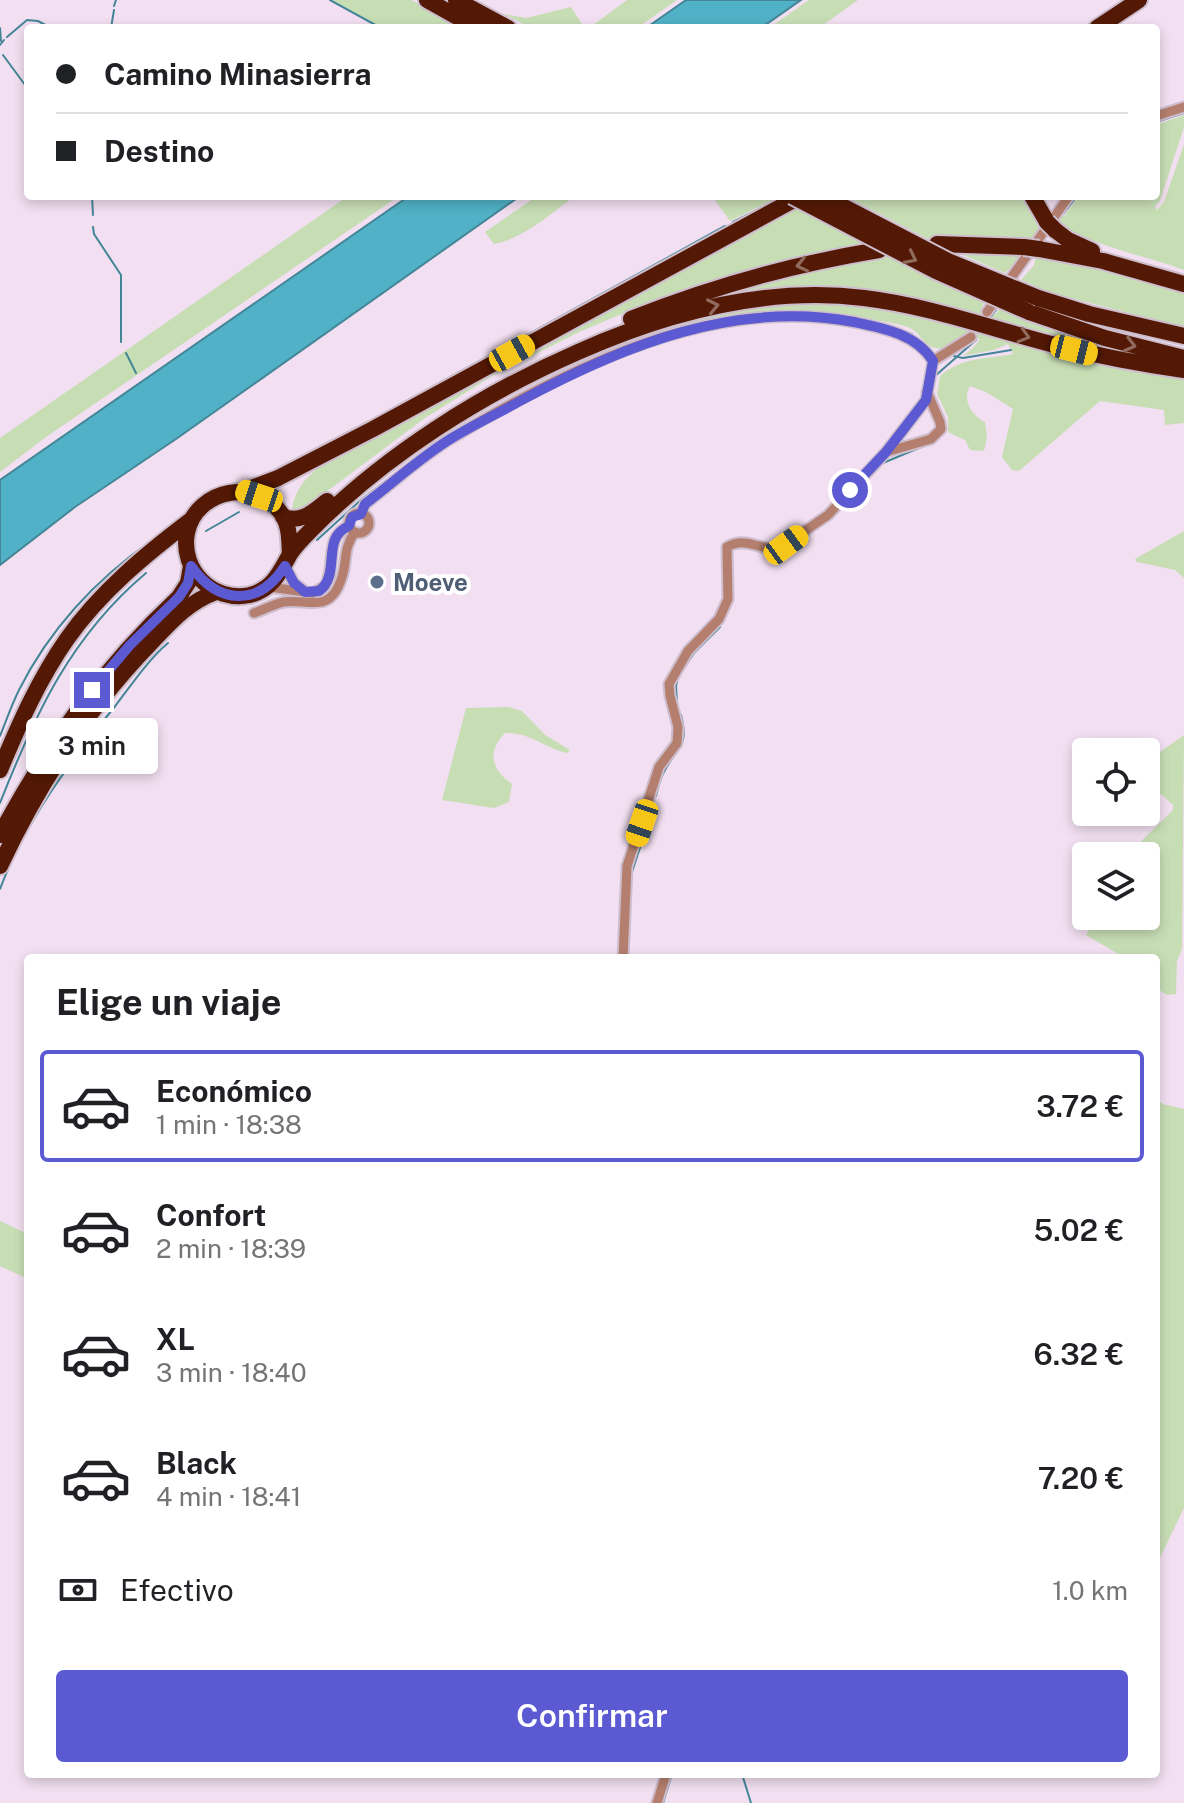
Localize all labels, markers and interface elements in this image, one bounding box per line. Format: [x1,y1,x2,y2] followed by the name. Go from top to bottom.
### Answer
[104,56,371,92] text: Camino Minasierra
[104,133,214,169] text: Destino
[902,248,917,263] one-way arrow
[796,255,810,272] one-way arrow
[706,298,719,315] one-way arrow
[1016,327,1030,343] one-way arrow
[485,331,539,375] car
[1048,333,1100,367] car
[1122,335,1136,352] one-way arrow
[832,472,868,508] route start
[232,477,286,515] car
[760,521,812,569] car
[393,568,468,596] place label: Moeve
[368,573,386,591] marker: Moeve
[74,672,110,708] route end
[26,718,158,774] callout: 3 min
[58,730,126,761] text: 3 min
[1072,738,1160,930] map controls
[1072,738,1160,826] button: locate
[623,796,661,850] car
[1072,842,1160,930] button: layers
[56,981,281,1023] text: Elige un viaje
[60,1070,132,1142] icon: car
[156,1073,312,1109] text: Económico
[1036,1088,1124,1124] text: 3.72 €
[156,1109,302,1140] text: 1 min · 18:38
[60,1194,132,1266] icon: car
[156,1197,266,1233] text: Confort
[1033,1212,1124,1248] text: 5.02 €
[156,1233,306,1264] text: 2 min · 18:39
[60,1318,132,1390] icon: car
[156,1321,195,1357] text: XL
[1033,1336,1124,1372] text: 6.32 €
[156,1357,307,1388] text: 3 min · 18:40
[60,1442,132,1514] icon: car
[156,1445,237,1481] text: Black
[1038,1460,1124,1496] text: 7.20 €
[156,1481,301,1512] text: 4 min · 18:41
[56,1568,100,1612] icon: cash
[120,1572,234,1608] text: Efectivo
[1052,1575,1128,1606] text: 1.0 km
[56,1670,1128,1762] button: Confirmar

